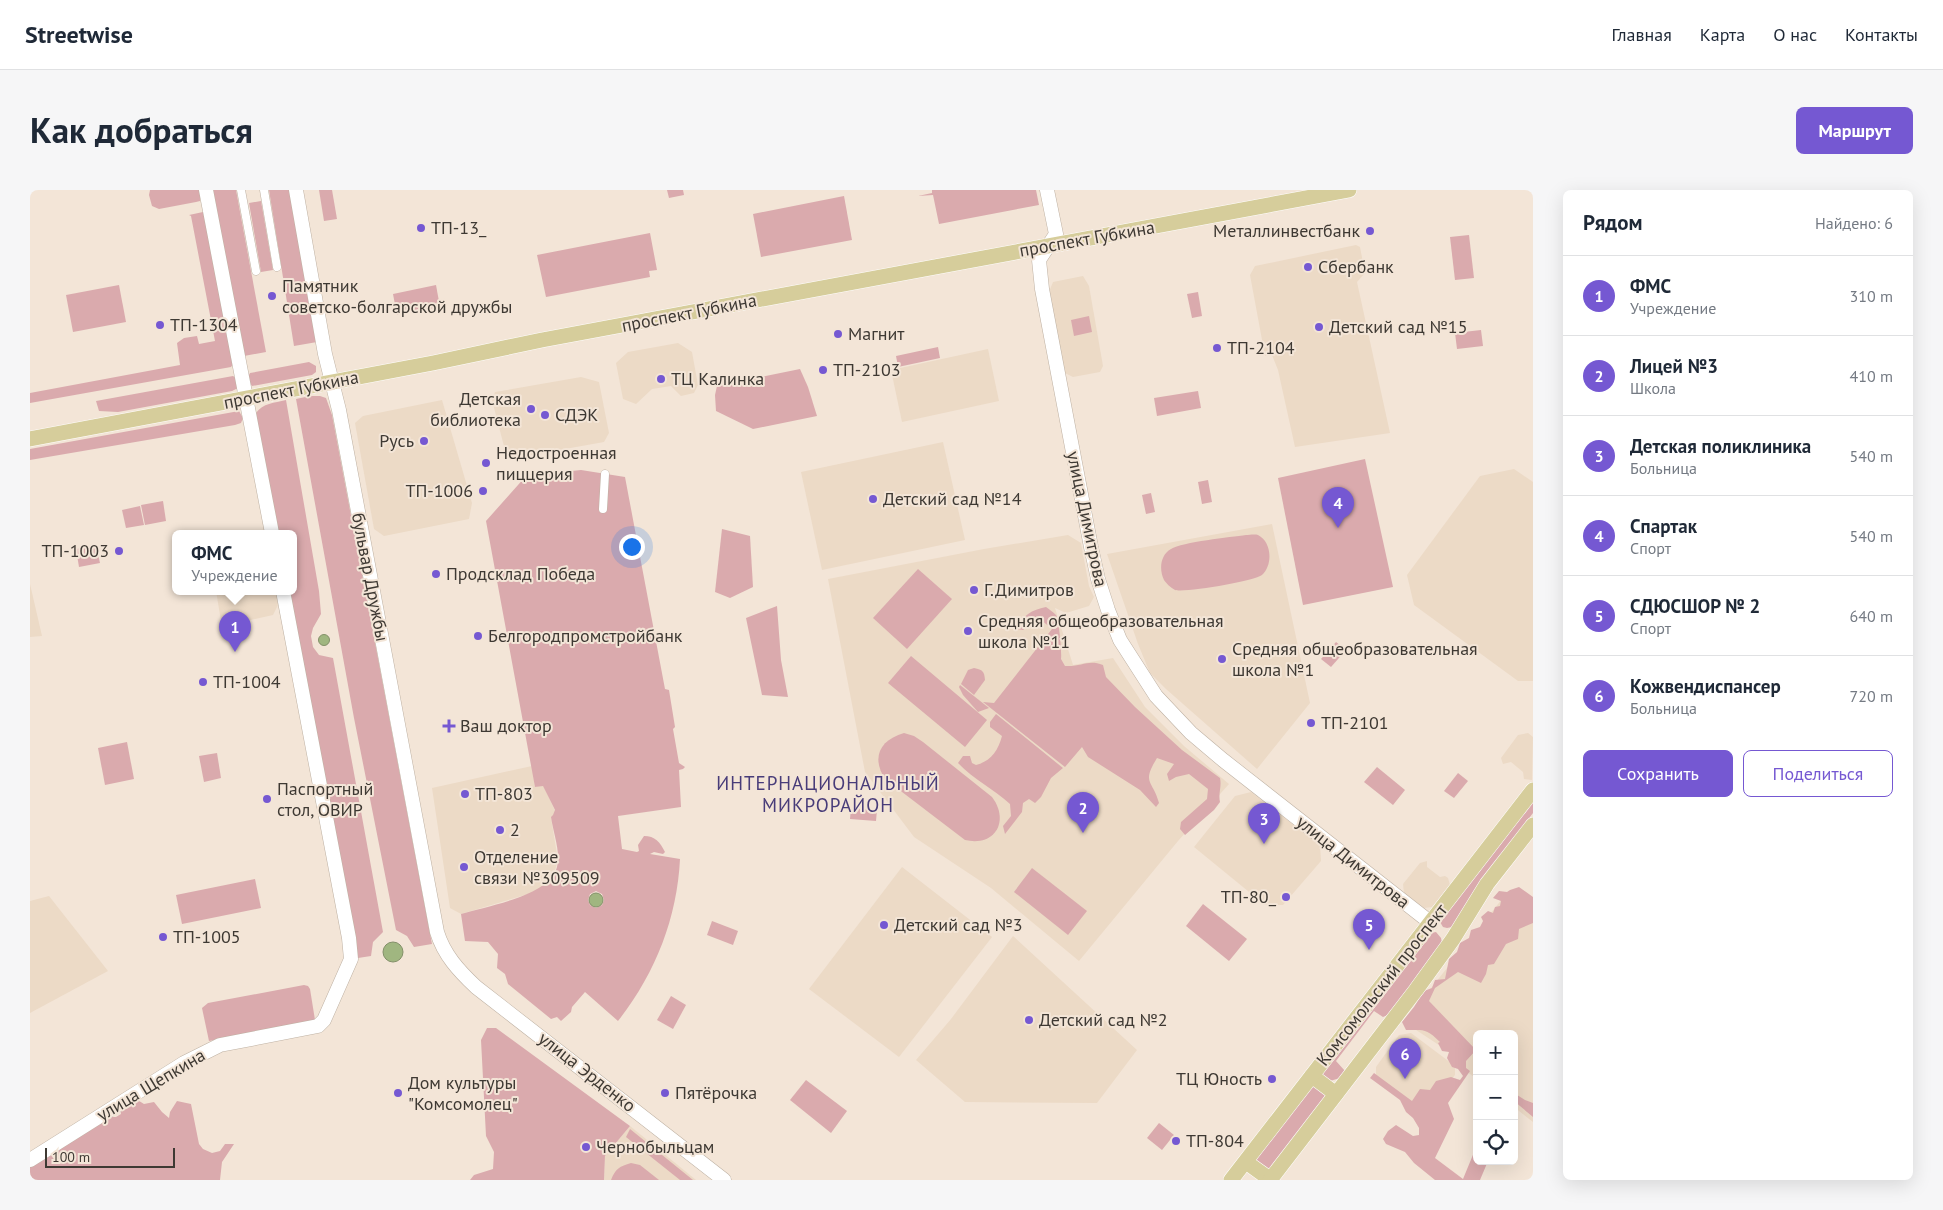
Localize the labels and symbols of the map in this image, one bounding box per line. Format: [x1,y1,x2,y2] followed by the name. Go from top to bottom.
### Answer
[1017,215,1156,262] street label: проспект Губкина
[431,216,487,239] place label: ТП-13_
[1213,219,1360,242] place label: Металлинвестбанк
[415,222,427,234] marker: ТП-13_
[1364,225,1376,237] marker: Металлинвестбанк
[1318,255,1394,278] place label: Сбербанк
[1302,261,1314,273] marker: Сбербанк
[282,274,512,318] place label: Памятник советско-болгарской дружбы
[619,288,758,337] street label: проспект Губкина
[266,290,278,302] marker: Памятник советско-болгарской дружбы
[170,313,238,336] place label: ТП-1304
[1329,315,1467,338] place label: Детский сад №15
[154,319,166,331] marker: ТП-1304
[1313,321,1325,333] marker: Детский сад №15
[848,322,905,345] place label: Магнит
[832,328,844,340] marker: Магнит
[1227,336,1295,359] place label: ТП-2104
[1211,342,1223,354] marker: ТП-2104
[833,358,901,381] place label: ТП-2103
[817,364,829,376] marker: ТП-2103
[221,365,360,414] street label: проспект Губкина
[671,367,764,390] place label: ТЦ Калинка
[655,373,667,385] marker: ТЦ Калинка
[430,387,521,431] place label: Детская библиотека
[525,403,537,415] marker: Детская библиотека
[555,403,598,426] place label: СДЭК
[539,409,551,421] marker: СДЭК
[379,429,414,452] place label: Русь
[418,435,430,447] marker: Русь
[496,441,617,485] place label: Недостроенная пиццерия
[1062,449,1113,589] street label: улица Димитрова
[480,457,492,469] marker: Недостроенная пиццерия
[405,479,473,502] place label: ТП-1006
[477,485,489,497] marker: ТП-1006
[883,487,1022,510] place label: Детский сад №14
[1322,487,1354,528] pin: 4
[867,493,879,505] marker: Детский сад №14
[347,511,394,643] street label: бульвар Дружбы
[619,534,645,560] your location
[41,539,109,562] place label: ТП-1003
[113,545,125,557] marker: ТП-1003
[446,562,595,585] place label: Продсклад Победа
[430,568,442,580] marker: Продсклад Победа
[984,578,1074,601] place label: Г.Димитров
[968,584,980,596] marker: Г.Димитров
[978,609,1224,653] place label: Cредняя общеобразовательная школа №11
[219,611,251,652] pin: 1
[488,624,683,647] place label: Белгородпромстройбанк
[962,625,974,637] marker: Cредняя общеобразовательная школа №11
[472,630,484,642] marker: Белгородпромстройбанк
[1232,637,1478,681] place label: Средняя общеобразовательная школа №1
[1216,653,1228,665] marker: Средняя общеобразовательная школа №1
[213,670,281,693] place label: ТП-1004
[197,676,209,688] marker: ТП-1004
[1321,711,1389,734] place label: ТП-2101
[460,714,552,737] place label: Ваш доктор
[1305,717,1317,729] marker: ТП-2101
[442,719,456,733] marker: Ваш доктор
[716,771,940,817] district label: ИНТЕРНАЦИОНАЛЬНЫЙ МИКРОРАЙОН
[277,777,373,821] place label: Паспортный стол, ОВИР
[475,782,533,805] place label: ТП-803
[459,788,471,800] marker: ТП-803
[1067,792,1099,833] pin: 2
[261,793,273,805] marker: Паспортный стол, ОВИР
[1248,803,1280,844] pin: 3
[1292,810,1415,913] street label: улица Димитрова
[510,818,520,841] place label: 2
[494,824,506,836] marker: 2
[474,845,600,889] place label: Отделение связи №309509
[458,861,470,873] marker: Отделение связи №309509
[1221,885,1277,908] place label: ТП-80_
[1280,891,1292,903] marker: ТП-80_
[1311,898,1453,1070] street label: Комсомольский проспект
[1353,909,1385,950] pin: 5
[894,913,1023,936] place label: Детский сад №3
[878,919,890,931] marker: Детский сад №3
[173,925,241,948] place label: ТП-1005
[157,931,169,943] marker: ТП-1005
[1039,1008,1168,1031] place label: Детский сад №2
[1023,1014,1035,1026] marker: Детский сад №2
[534,1026,641,1117] street label: улица Эрденко
[1389,1038,1421,1079] pin: 6
[92,1043,209,1126] street label: улица Щепкина
[1176,1067,1262,1090] place label: ТЦ Юность
[408,1071,518,1115] place label: Дом культуры "Комсомолец"
[1266,1073,1278,1085] marker: ТЦ Юность
[675,1081,757,1104] place label: Пятёрочка
[392,1087,404,1099] marker: Дом культуры "Комсомолец"
[659,1087,671,1099] marker: Пятёрочка
[1186,1129,1244,1152] place label: ТП-804
[596,1135,714,1158] place label: Чернобыльцам
[1170,1135,1182,1147] marker: ТП-804
[580,1141,592,1153] marker: Чернобыльцам
[45,1145,175,1168] scale bar

